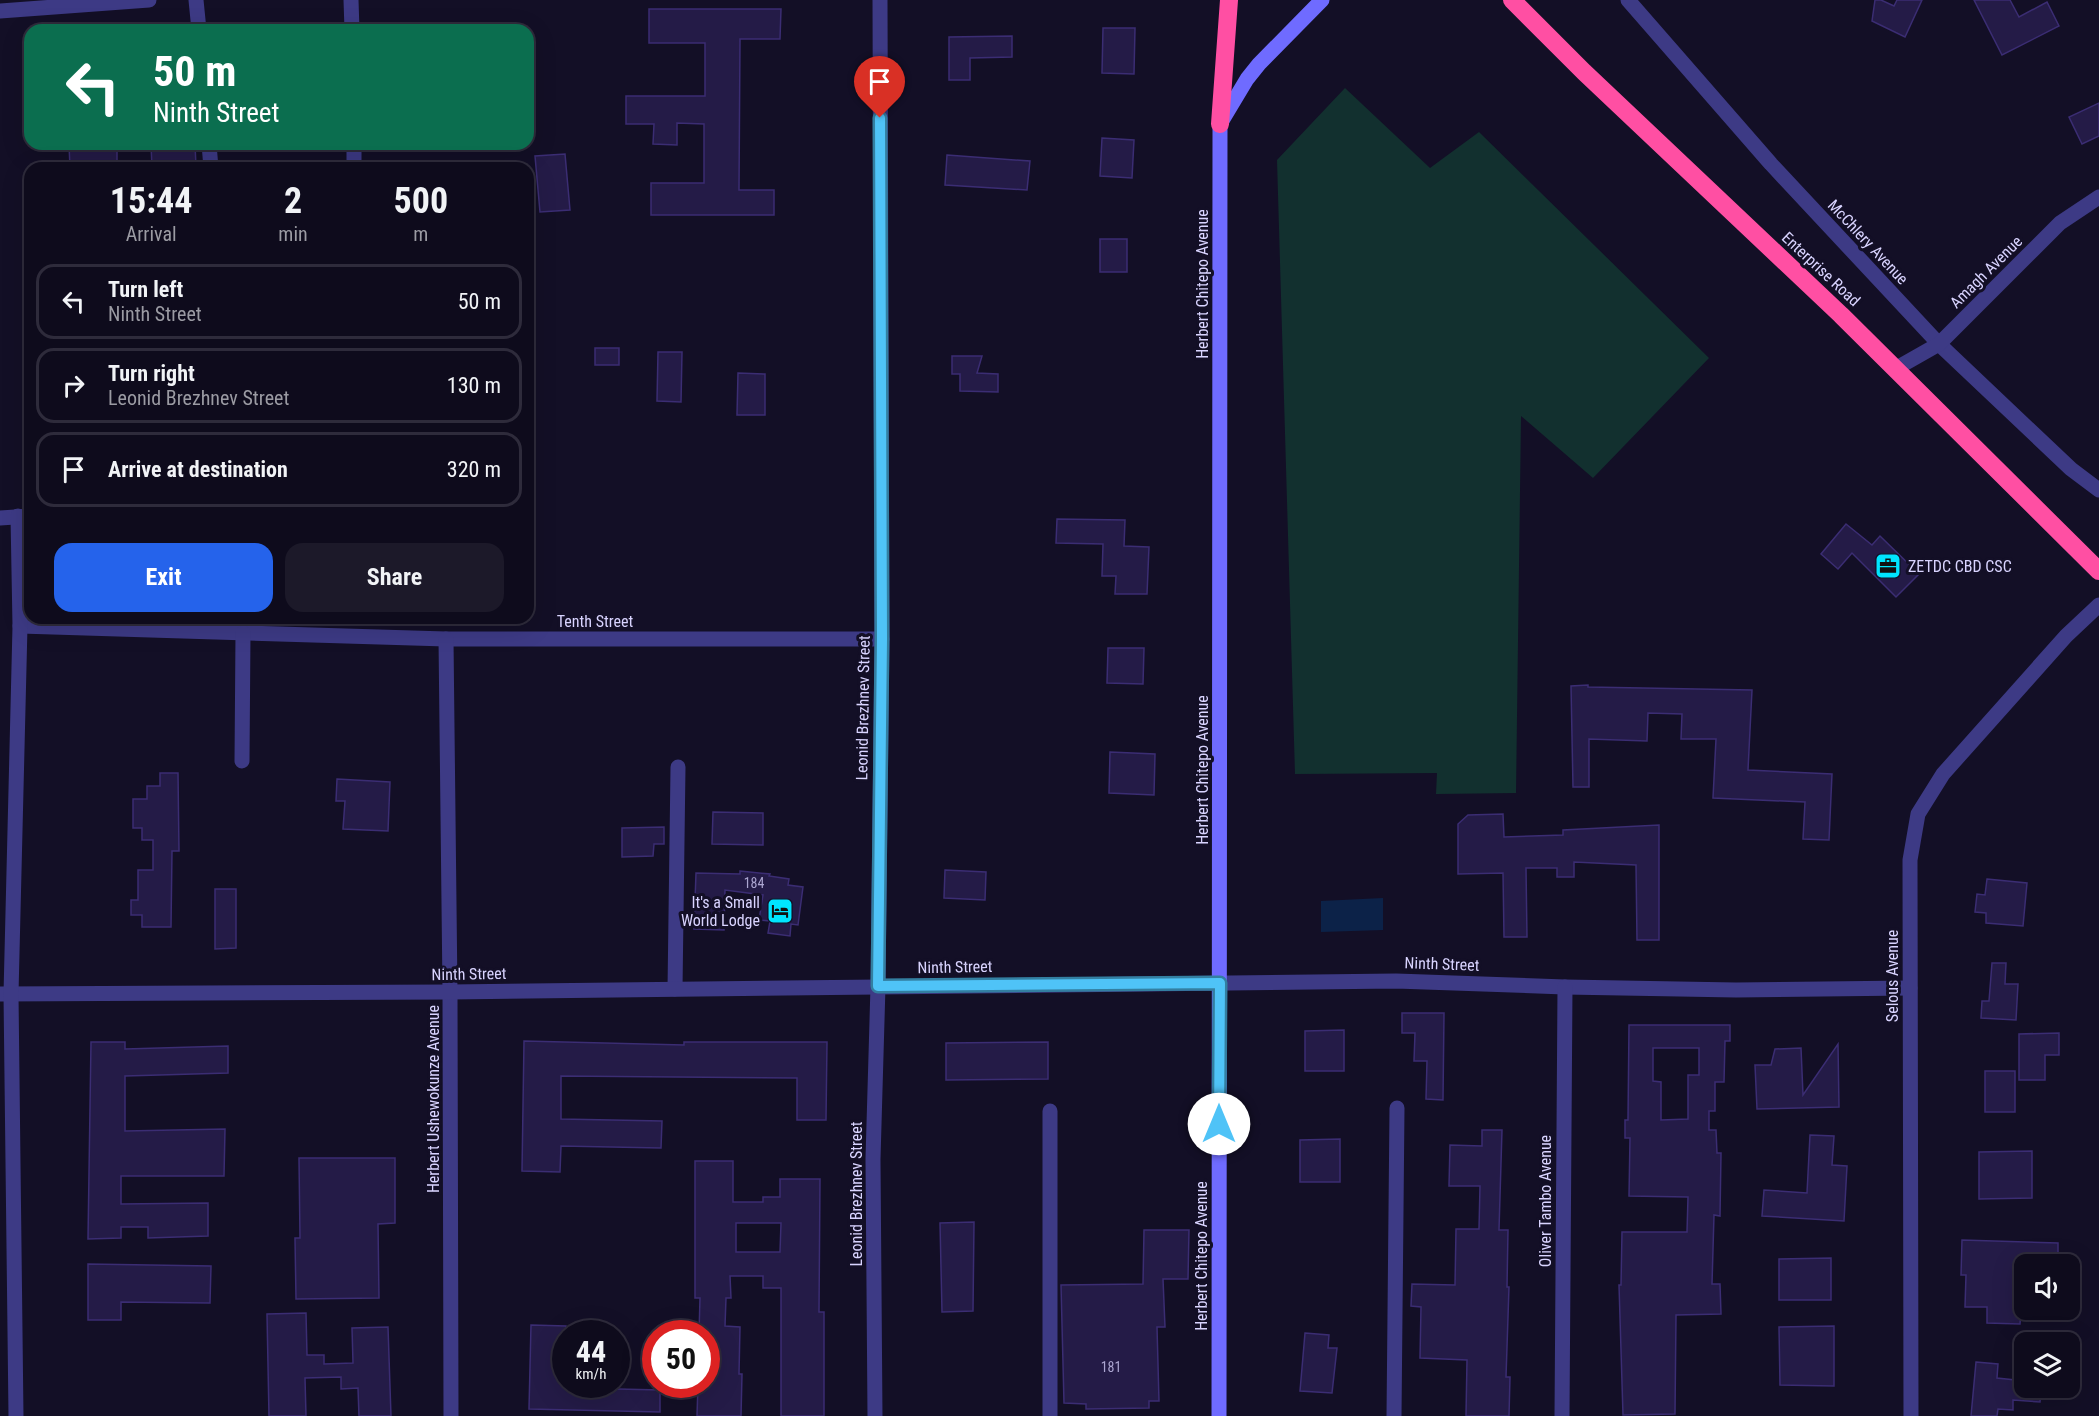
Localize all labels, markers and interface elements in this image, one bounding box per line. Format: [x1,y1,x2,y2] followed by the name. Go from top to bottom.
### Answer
[153,47,236,96] text: 50 m
[54,48,132,126] icon: left
[854,56,905,118] pin
[863,65,896,98] icon: arrive
[153,97,280,129] text: Ninth Street
[110,180,192,222] text: 15:44
[284,180,302,222] text: 2
[394,180,448,222] text: 500
[1824,196,1912,288] street label: McChlery Avenue
[1193,209,1212,359] street label: Herbert Chitepo Avenue
[126,222,177,246] text: Arrival
[278,222,308,246] text: min
[413,222,428,246] text: m
[1778,228,1864,310] street label: Enterprise Road
[1946,232,2026,312] street label: Amagh Avenue
[108,277,183,302] text: Turn left
[57,285,90,318] icon: left
[458,289,501,314] text: 50 m
[108,302,202,326] text: Ninth Street
[108,361,195,386] text: Turn right
[57,369,90,402] icon: right
[447,373,501,398] text: 130 m
[108,386,289,410] text: Leonid Brezhnev Street
[57,453,90,486] icon: arrive
[108,457,288,482] text: Arrive at destination
[447,457,501,482] text: 320 m
[54,543,273,612] button: Exit
[285,543,504,612] button: Share
[1873,551,1903,581] office icon: ZETDC CBD CSC
[1908,557,2012,576] place label: ZETDC CBD CSC
[557,612,633,631] street label: Tenth Street
[852,635,874,781] street label: Leonid Brezhnev Street
[1193,695,1212,845] street label: Herbert Chitepo Avenue
[744,875,764,891] house number: 184
[681,893,760,930] place label: It's a Small World Lodge
[765,896,795,926] hotel icon: It's a Small World Lodge
[1883,930,1902,1022] street label: Selous Avenue
[1404,953,1480,975] street label: Ninth Street
[917,957,993,977] street label: Ninth Street
[431,964,507,984] street label: Ninth Street
[424,1005,443,1193] street label: Herbert Ushewokunze Avenue
[1187,1092,1251,1156] position arrow
[847,1121,866,1267] street label: Leonid Brezhnev Street
[1536,1135,1555,1267] street label: Oliver Tambo Avenue
[1192,1181,1211,1331] street label: Herbert Chitepo Avenue
[2014,1254,2080,1398] map controls
[2014,1254,2080,1320] button: sound
[642,1320,720,1398] speed limit sign: 50
[2014,1332,2080,1398] button: layers
[576,1334,606,1369] text: 44
[1101,1359,1121,1375] house number: 181
[576,1365,606,1383] text: km/h

